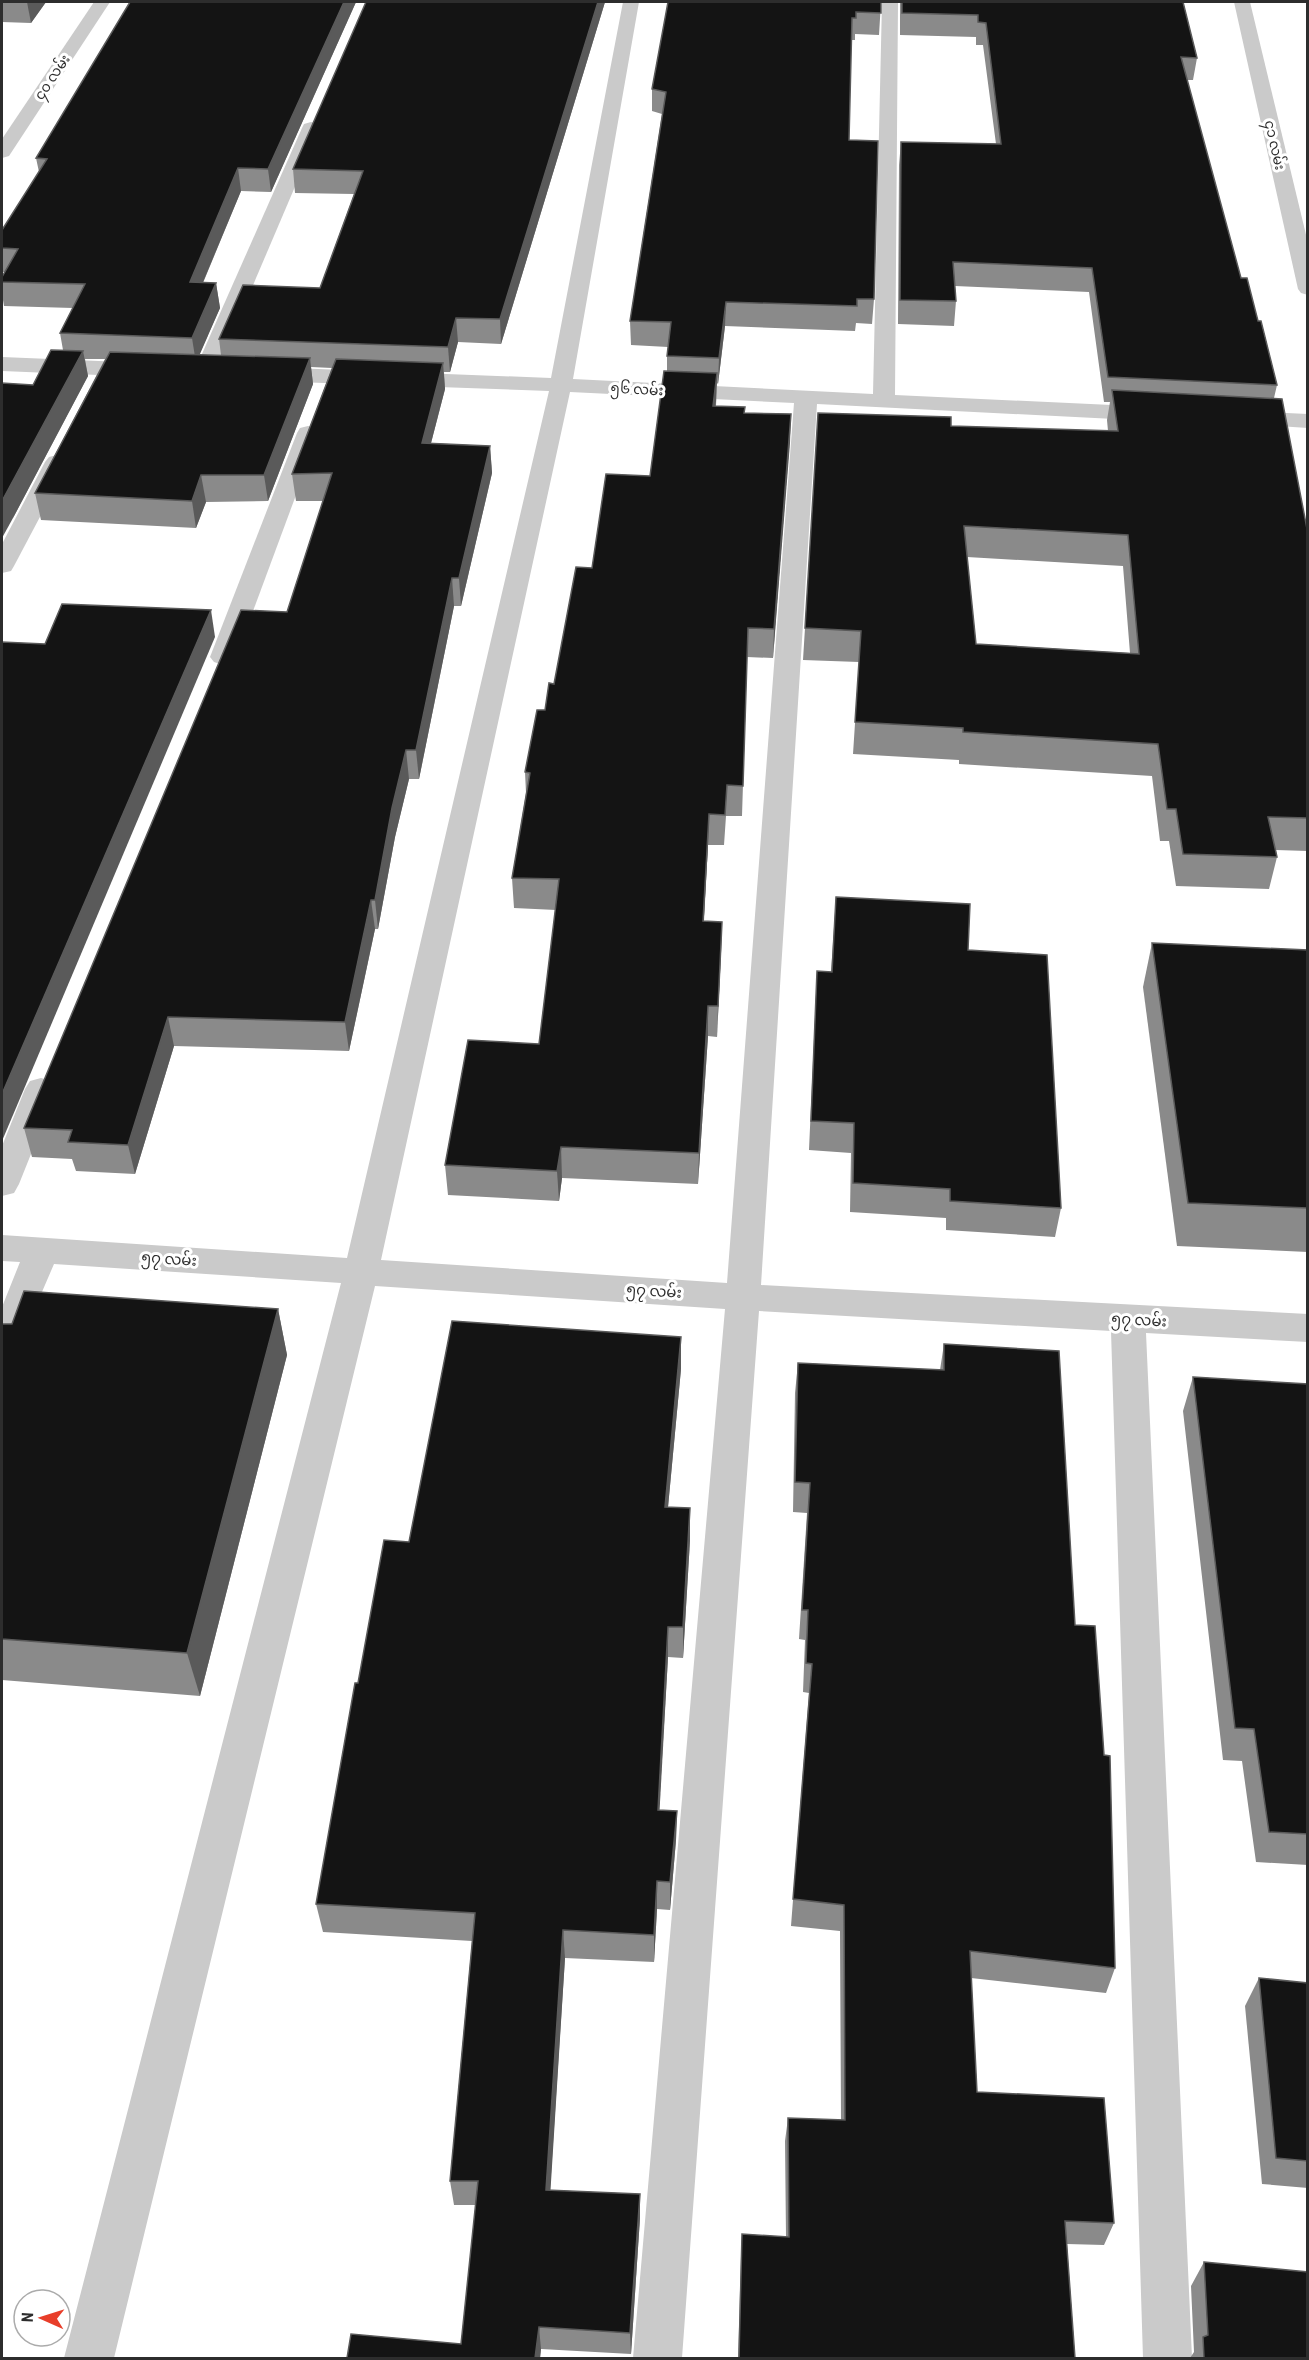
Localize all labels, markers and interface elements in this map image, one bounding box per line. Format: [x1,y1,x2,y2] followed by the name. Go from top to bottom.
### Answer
[29,50,76,105] street label: ၄၀ လမ်း
[1258,118,1290,172] street label: ၄၁ လမ်း
[610,378,664,402] street label: ၅၆ လမ်း
[140,1247,197,1273] street label: ၅၇ လမ်း
[625,1279,682,1305] street label: ၅၇ လမ်း
[1111,1309,1167,1333] street label: ၅၇ လမ်း
[12,2288,72,2348] north arrow
[18,2312,37,2323] text: N

